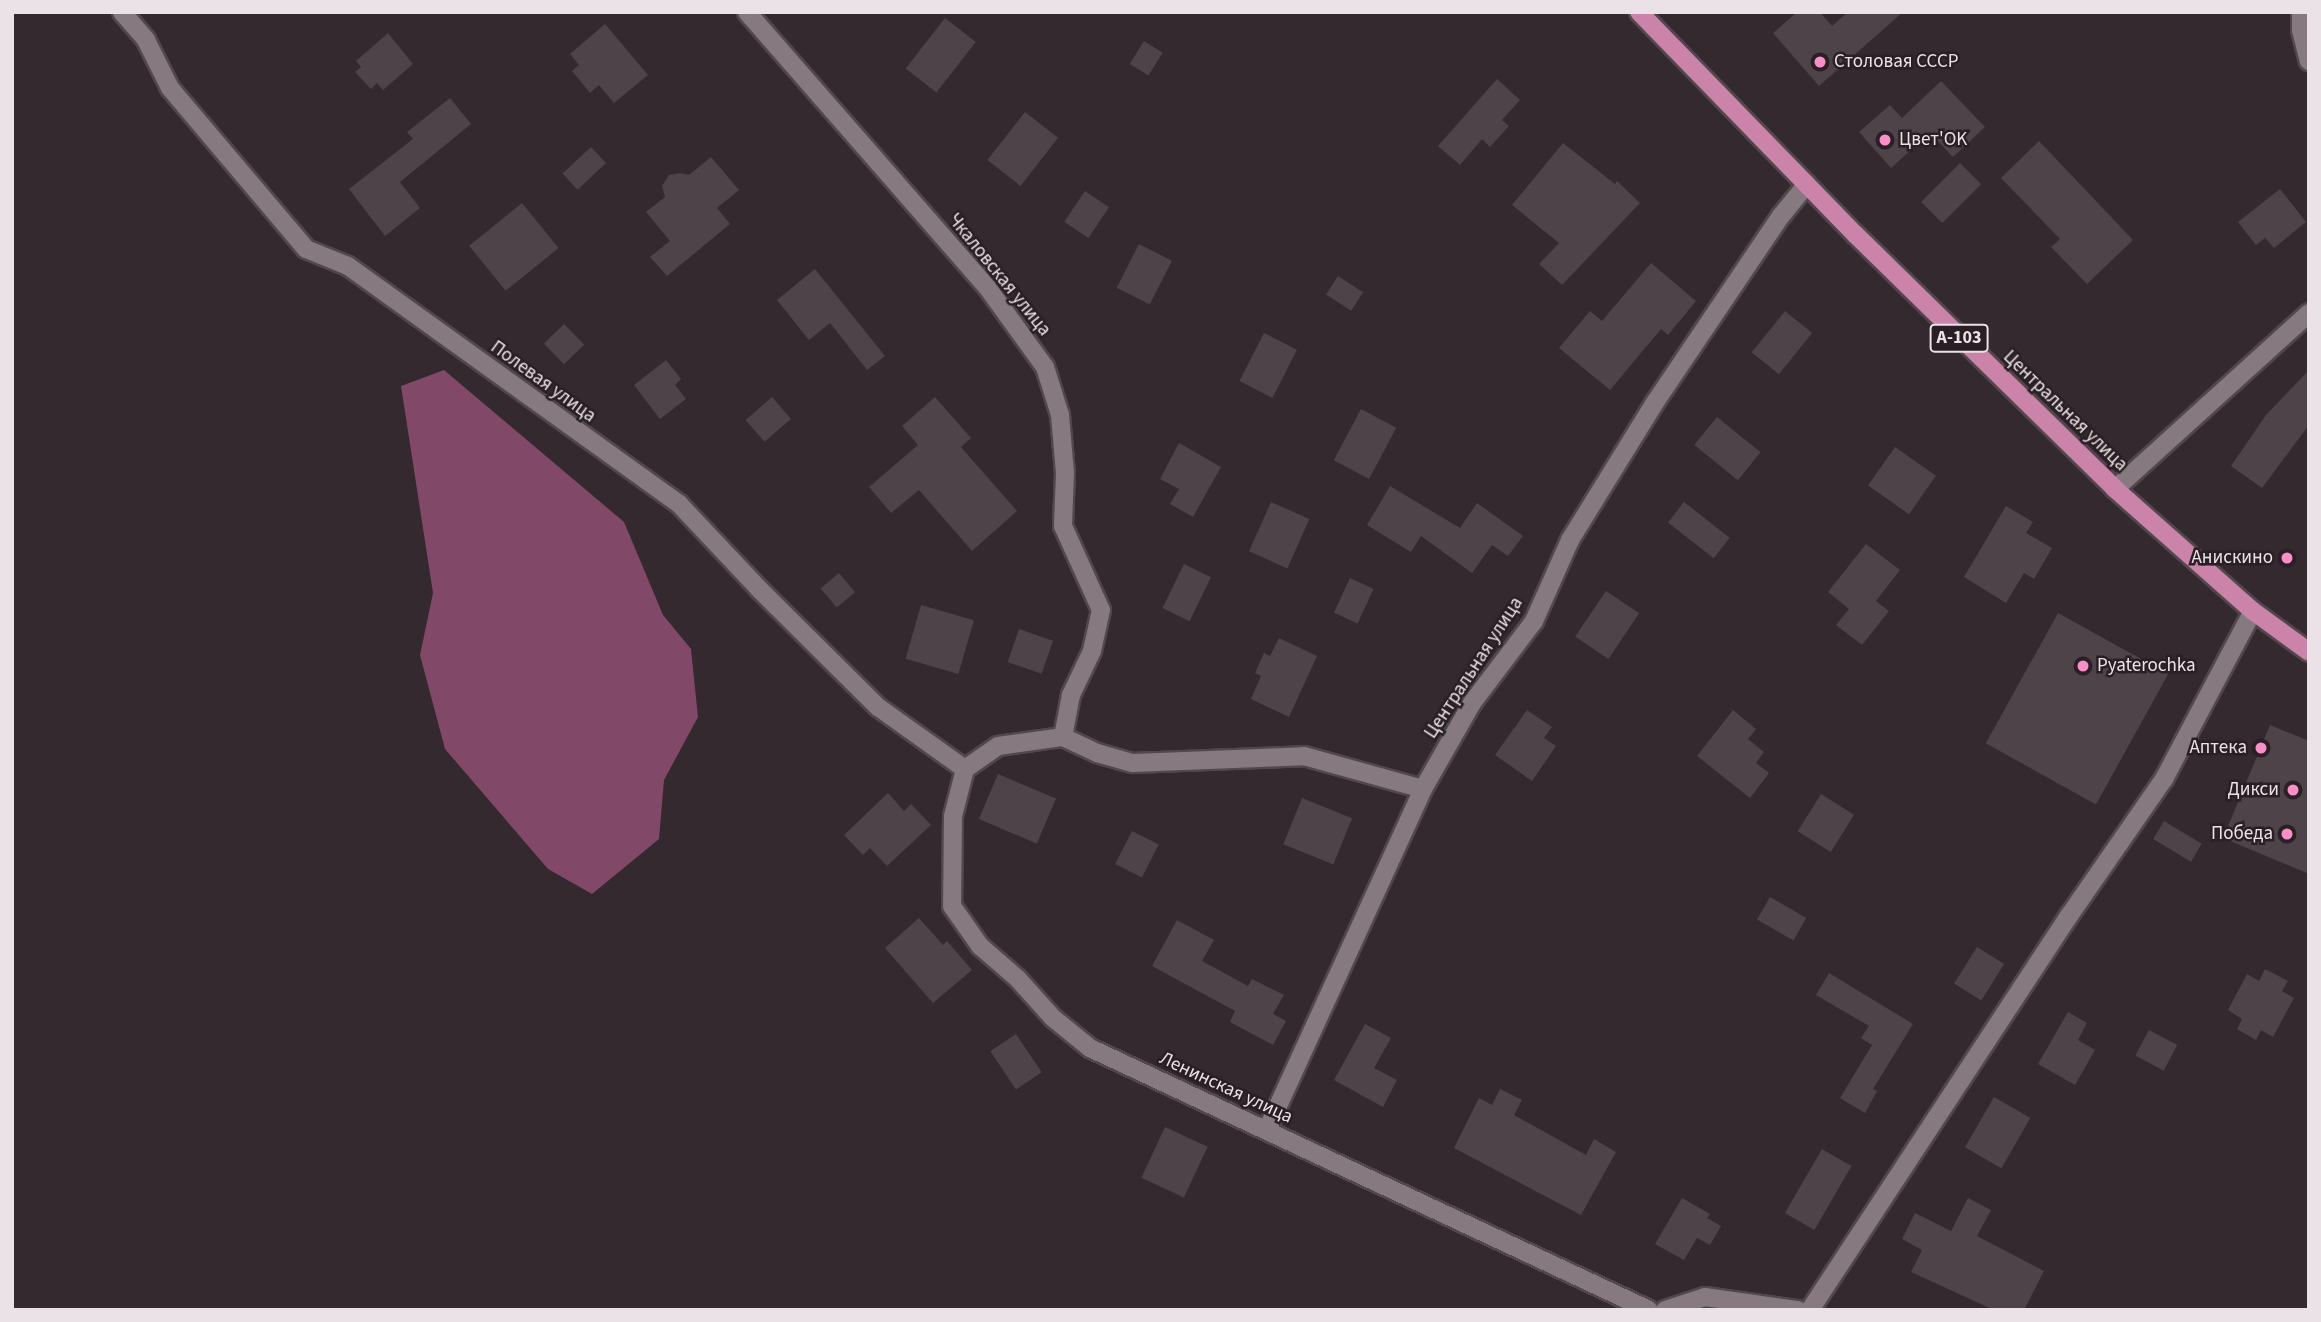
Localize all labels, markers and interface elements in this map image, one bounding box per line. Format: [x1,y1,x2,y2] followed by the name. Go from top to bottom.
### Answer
[1834,51,1959,73] place label: Столовая СССР
[1812,54,1828,70] marker: Столовая СССР
[1899,129,1967,151] place label: Цвет'OK
[1877,132,1893,148] marker: Цвет'OK
[943,209,1055,341] street label: Чкаловская улица
[1929,324,1989,352] road number: А-103
[486,336,600,428] street label: Полевая улица
[1998,346,2132,476] street label: Центральная улица
[2191,547,2273,569] place label: Анискино
[2279,550,2295,566] marker: Анискино
[1420,593,1528,743] street label: Центральная улица
[2097,655,2196,677] place label: Pyaterochka
[2075,658,2091,674] marker: Pyaterochka
[2189,737,2247,759] place label: Аптека
[2253,740,2269,756] marker: Аптека
[2228,779,2279,801] place label: Дикси
[2285,782,2301,798] marker: Дикси
[2211,823,2273,845] place label: Победа
[2279,826,2295,842] marker: Победа
[1156,1047,1296,1129] street label: Ленинская улица

